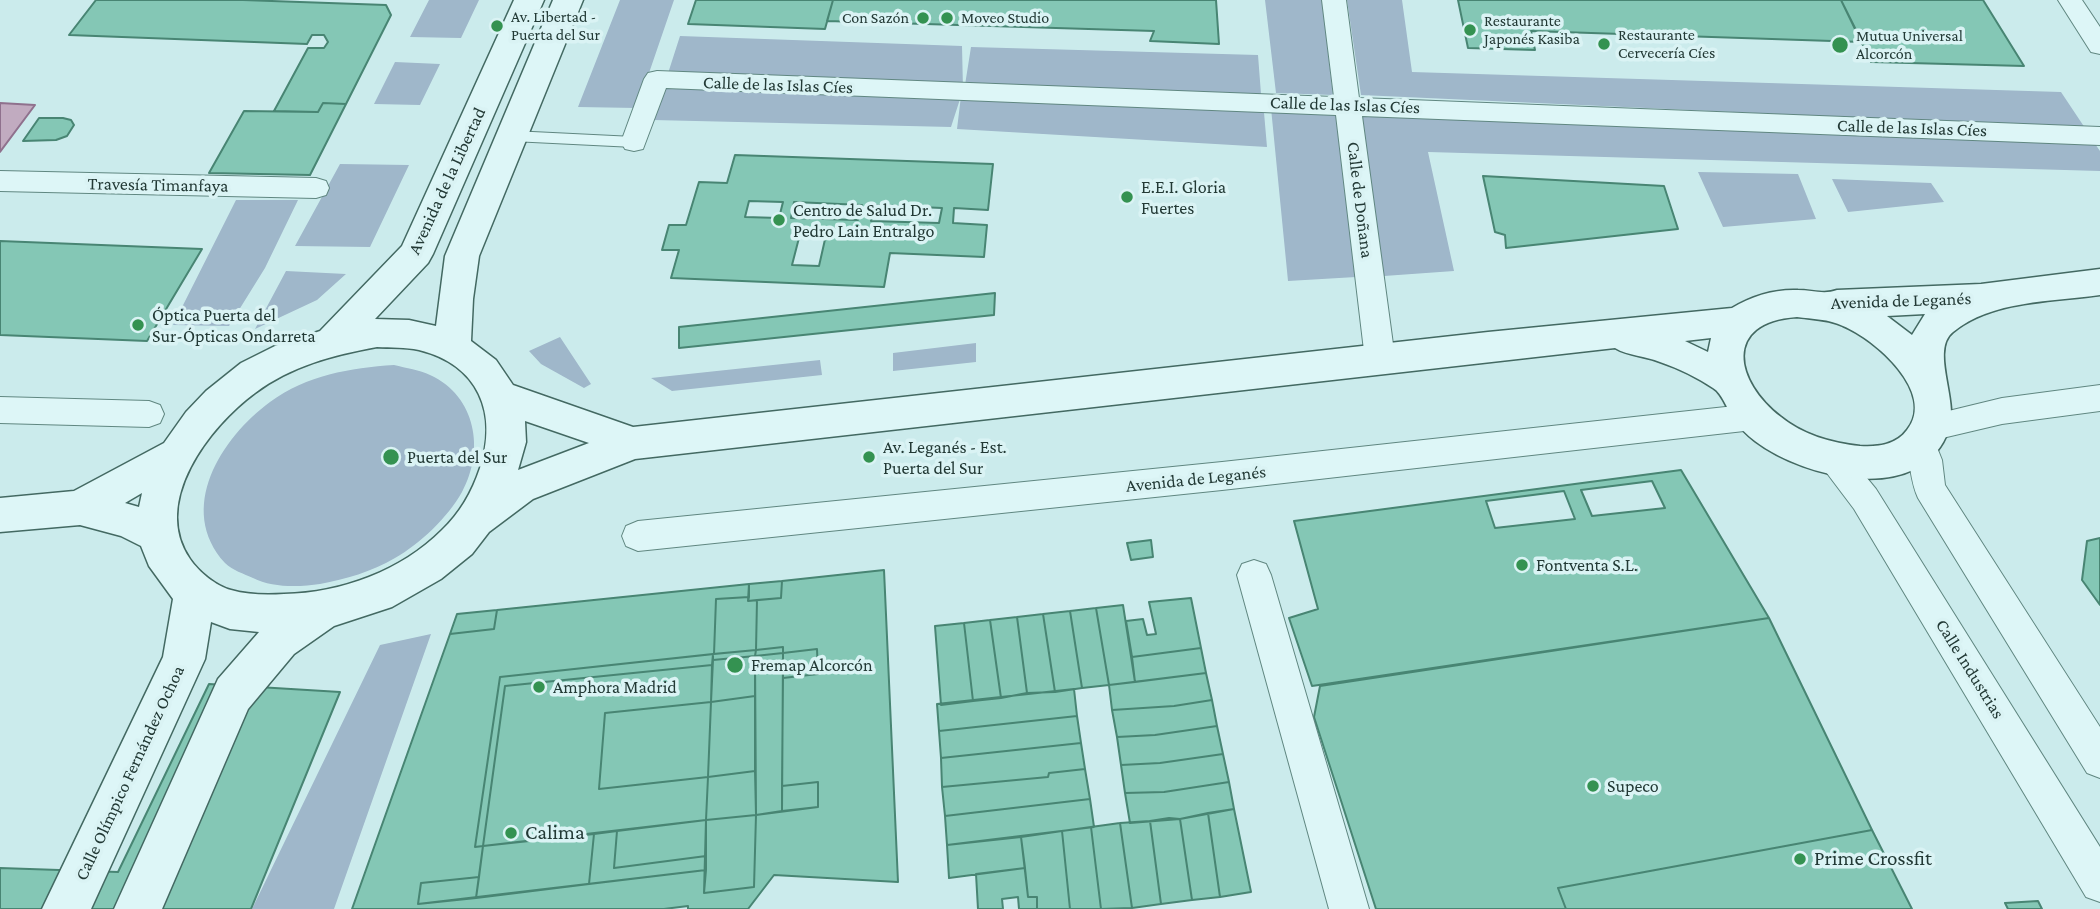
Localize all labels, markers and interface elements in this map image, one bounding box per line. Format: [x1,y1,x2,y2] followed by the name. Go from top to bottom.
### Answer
[511,7,600,45] place label: Av. Libertad - Puerta del Sur
[842,8,909,28] place label: Con Sazón
[961,8,1049,28] place label: Moveo Studio
[915,10,931,26] marker: Con Sazón
[939,10,955,26] marker: Moveo Studio
[1484,11,1580,49] place label: Restaurante Japonés Kasiba
[489,18,505,34] marker: Av. Libertad - Puerta del Sur
[1462,22,1478,38] marker: Restaurante Japonés Kasiba
[1618,25,1715,63] place label: Restaurante Cervecería Cíes
[1856,26,1963,64] place label: Mutua Universal Alcorcón
[1830,35,1850,55] marker: Mutua Universal Alcorcón
[1596,36,1612,52] marker: Restaurante Cervecería Cíes
[703,72,853,98] street label: Calle de las Islas Cíes
[1270,92,1420,118] street label: Calle de las Islas Cíes
[403,104,491,258] street label: Avenida de la Libertad
[1837,115,1987,141] street label: Calle de las Islas Cíes
[1342,140,1378,260] street label: Calle de Doñana
[87,173,229,197] street label: Travesía Timanfaya
[1141,176,1226,218] place label: E.E.I. Gloria Fuertes
[1119,189,1135,205] marker: E.E.I. Gloria Fuertes
[793,199,935,242] place label: Centro de Salud Dr. Pedro Lain Entralgo
[771,212,787,228] marker: Centro de Salud Dr. Pedro Lain Entralgo
[1830,288,1972,314] street label: Avenida de Leganés
[152,304,315,346] place label: Óptica Puerta del Sur-Ópticas Ondarreta
[130,317,146,333] marker: Óptica Puerta del Sur-Ópticas Ondarreta
[883,436,1007,478] place label: Av. Leganés - Est. Puerta del Sur
[407,446,507,468] place label: Puerta del Sur
[381,447,401,467] marker: Puerta del Sur
[861,449,877,465] marker: Av. Leganés - Est. Puerta del Sur
[1125,461,1267,497] street label: Avenida de Leganés
[1536,554,1638,576] place label: Fontventa S.L.
[1514,557,1530,573] marker: Fontventa S.L.
[1931,615,2009,723] street label: Calle Industrias
[751,654,873,676] place label: Fremap Alcorcón
[725,655,745,675] marker: Fremap Alcorcón
[71,662,189,884] street label: Calle Olímpico Fernández Ochoa
[553,676,677,698] place label: Amphora Madrid
[531,679,547,695] marker: Amphora Madrid
[1607,775,1659,797] place label: Supeco
[1585,778,1601,794] marker: Supeco
[525,820,585,846] place label: Calima
[503,825,519,841] marker: Calima
[1814,846,1932,872] place label: Prime Crossfit
[1792,851,1808,867] marker: Prime Crossfit

